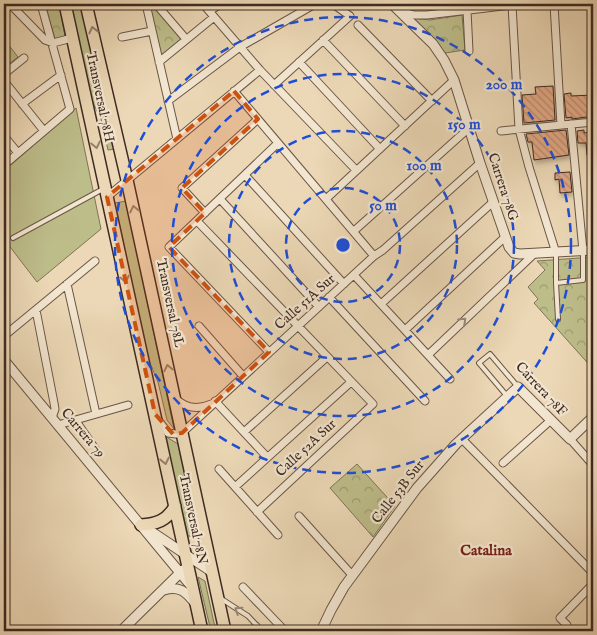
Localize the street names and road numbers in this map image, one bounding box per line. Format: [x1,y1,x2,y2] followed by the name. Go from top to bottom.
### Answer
[82,50,118,144] street label: Transversal 78H
[484,151,523,224] street label: Carrera 78G
[152,257,188,349] street label: Transversal 78L
[271,270,339,334] street label: Calle 51A Sur
[511,358,571,420] street label: Carrera 78F
[57,404,109,462] street label: Carrera 79
[272,415,340,481] street label: Calle 52A Sur
[368,457,428,527] street label: Calle 53B Sur
[175,472,211,566] street label: Transversal 78N

